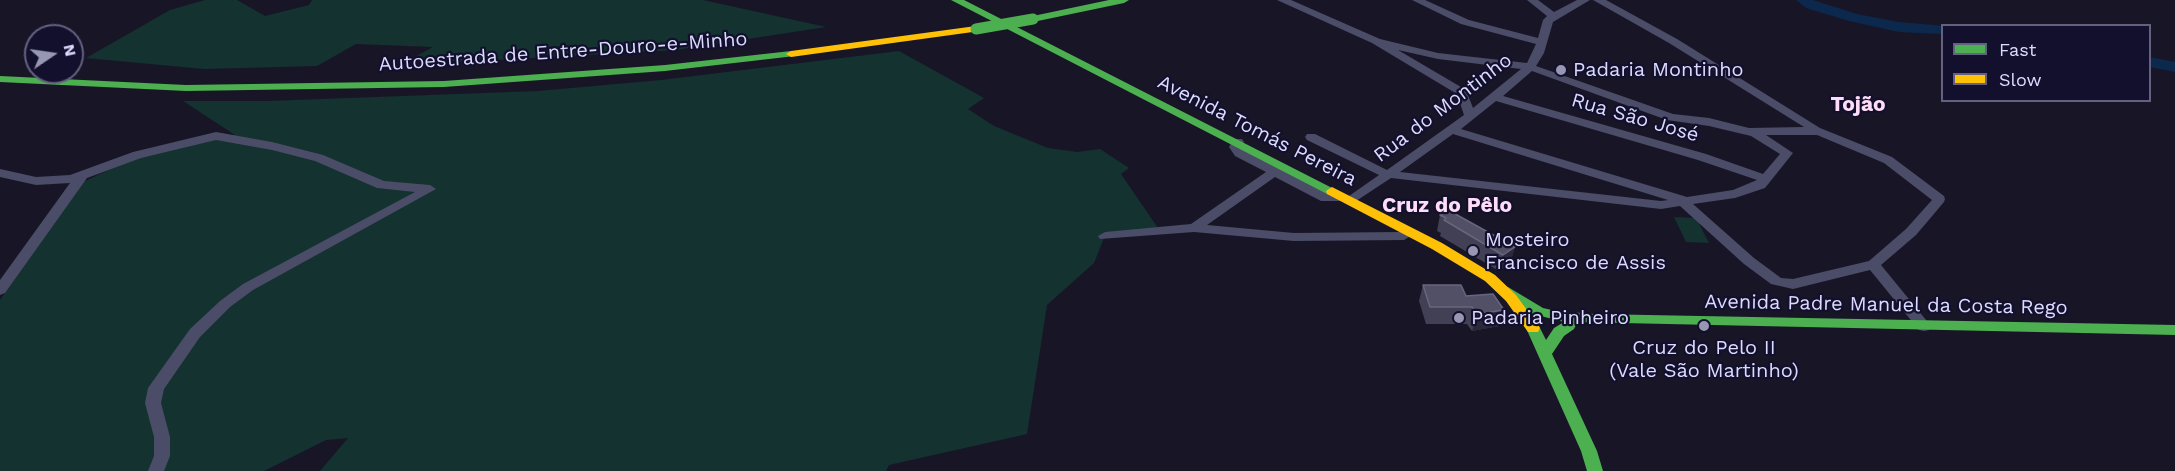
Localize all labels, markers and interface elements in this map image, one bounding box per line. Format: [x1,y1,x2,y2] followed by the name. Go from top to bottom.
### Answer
[24,24,84,84] north arrow
[1941,24,2151,102] legend
[378,27,748,77] street label: Autoestrada de Entre-Douro-e-Minho
[1999,39,2036,60] text: Fast
[59,42,81,58] text: N
[1369,48,1517,168] street label: Rua do Montinho
[1573,58,1744,82] place label: Padaria Montinho
[1554,63,1568,77] marker: Padaria Montinho
[1999,69,2042,90] text: Slow
[1154,70,1360,192] street label: Avenida Tomás Pereira
[1568,88,1702,148] street label: Rua São José
[1830,92,1886,118] district label: Tojão
[1382,193,1512,219] district label: Cruz do Pêlo
[1485,228,1666,275] place label: Mosteiro Francisco de Assis
[1466,244,1480,258] marker: Mosteiro Francisco de Assis
[1704,290,2068,320] street label: Avenida Padre Manuel da Costa Rego
[1471,306,1629,330] place label: Padaria Pinheiro
[1452,311,1466,325] marker: Padaria Pinheiro
[1697,319,1711,333] marker: Cruz do Pelo II (Vale São Martinho)
[1609,336,1799,383] place label: Cruz do Pelo II (Vale São Martinho)

